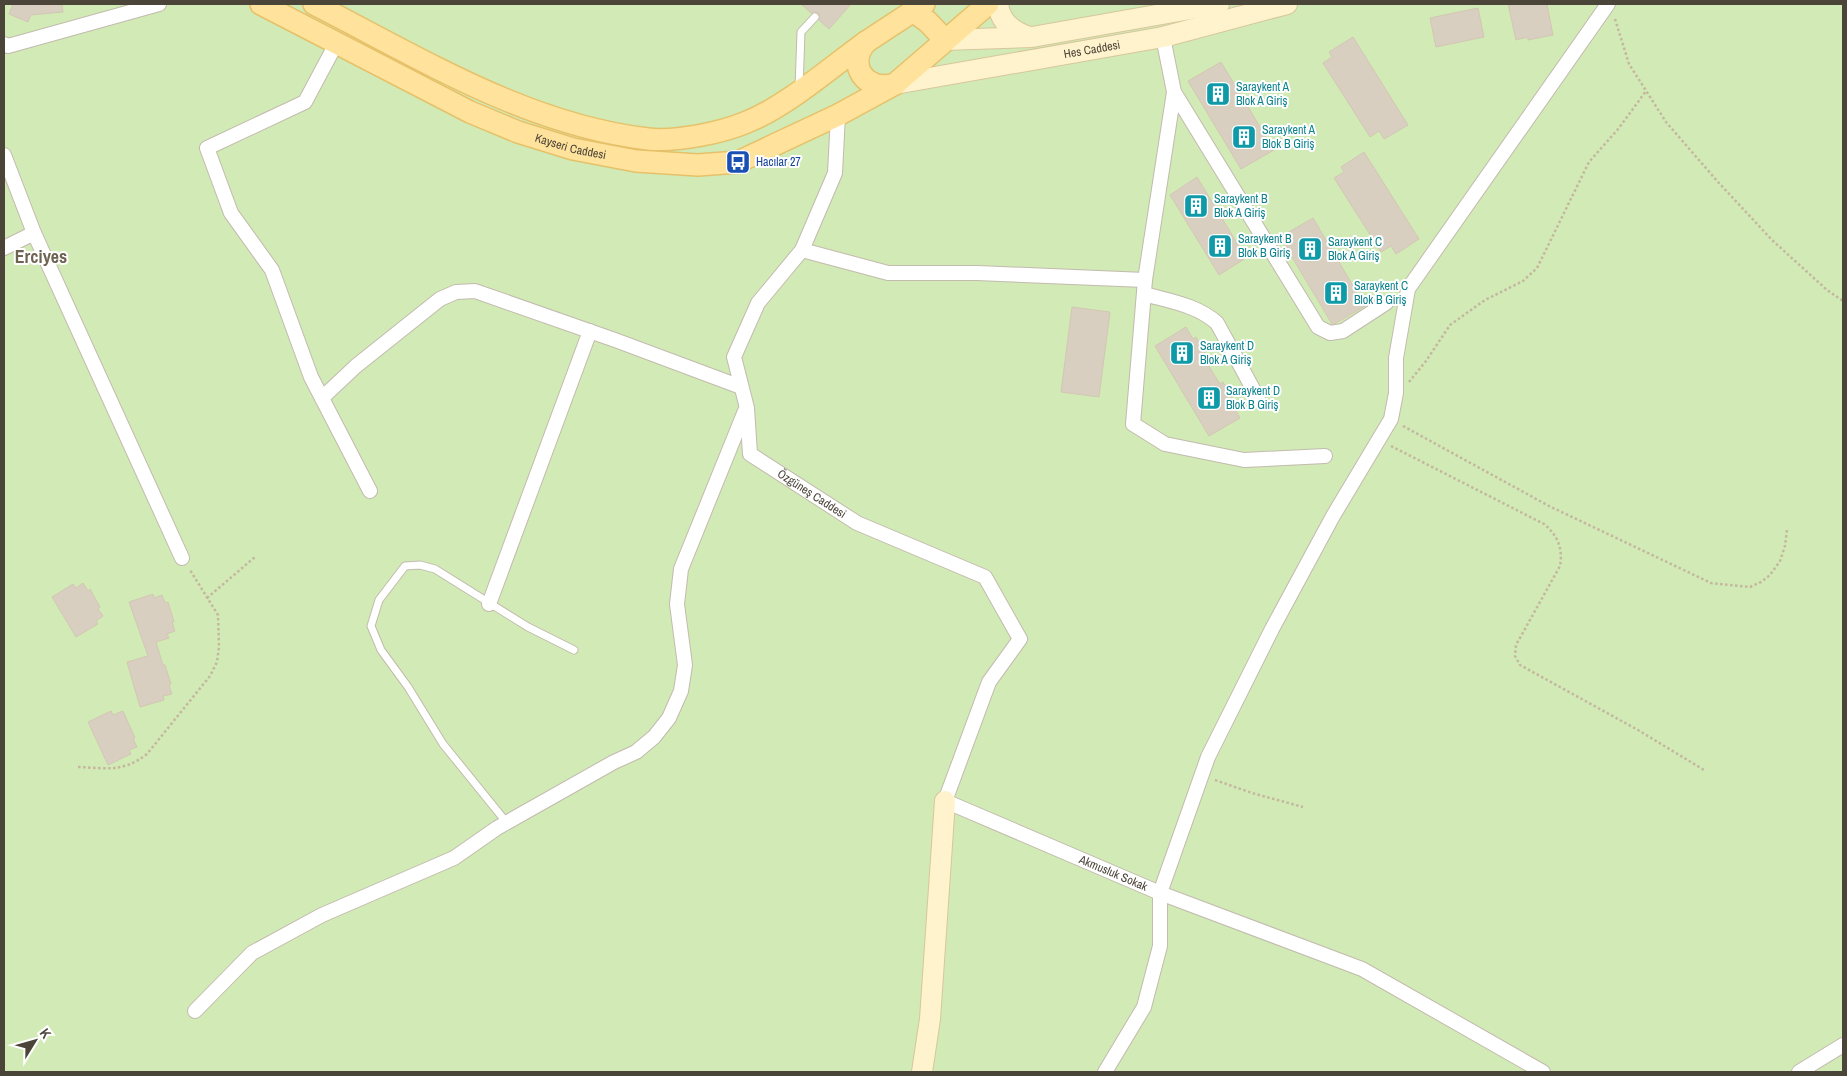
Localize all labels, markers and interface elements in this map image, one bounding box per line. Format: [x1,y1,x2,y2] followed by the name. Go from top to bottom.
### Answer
[1063,37,1121,62] street label: Hes Caddesi
[1236,79,1290,109] place label: Saraykent A Blok A Giriş
[1205,81,1231,107] building icon: Saraykent A Blok A Giriş
[1262,122,1316,152] place label: Saraykent A Blok B Giriş
[1231,124,1257,150] building icon: Saraykent A Blok B Giriş
[533,130,608,163] street label: Kayseri Caddesi
[725,149,751,175] bus stop icon: Hacılar 27
[756,154,801,170] place label: Hacılar 27
[1214,191,1268,221] place label: Saraykent B Blok A Giriş
[1183,193,1209,219] building icon: Saraykent B Blok A Giriş
[1238,231,1292,261] place label: Saraykent B Blok B Giriş
[1207,233,1233,259] building icon: Saraykent B Blok B Giriş
[1328,234,1382,264] place label: Saraykent C Blok A Giriş
[1297,236,1323,262] building icon: Saraykent C Blok A Giriş
[15,244,67,269] district label: Erciyes
[1354,278,1408,308] place label: Saraykent C Blok B Giriş
[1323,280,1349,306] building icon: Saraykent C Blok B Giriş
[1200,338,1254,368] place label: Saraykent D Blok A Giriş
[1169,340,1195,366] building icon: Saraykent D Blok A Giriş
[1226,383,1280,413] place label: Saraykent D Blok B Giriş
[1196,385,1222,411] building icon: Saraykent D Blok B Giriş
[774,465,849,522] street label: Özgüneş Caddesi
[1076,851,1150,895] street label: Akmusluk Sokak
[10,1016,60,1066] north arrow
[36,1024,55,1042] text: K

